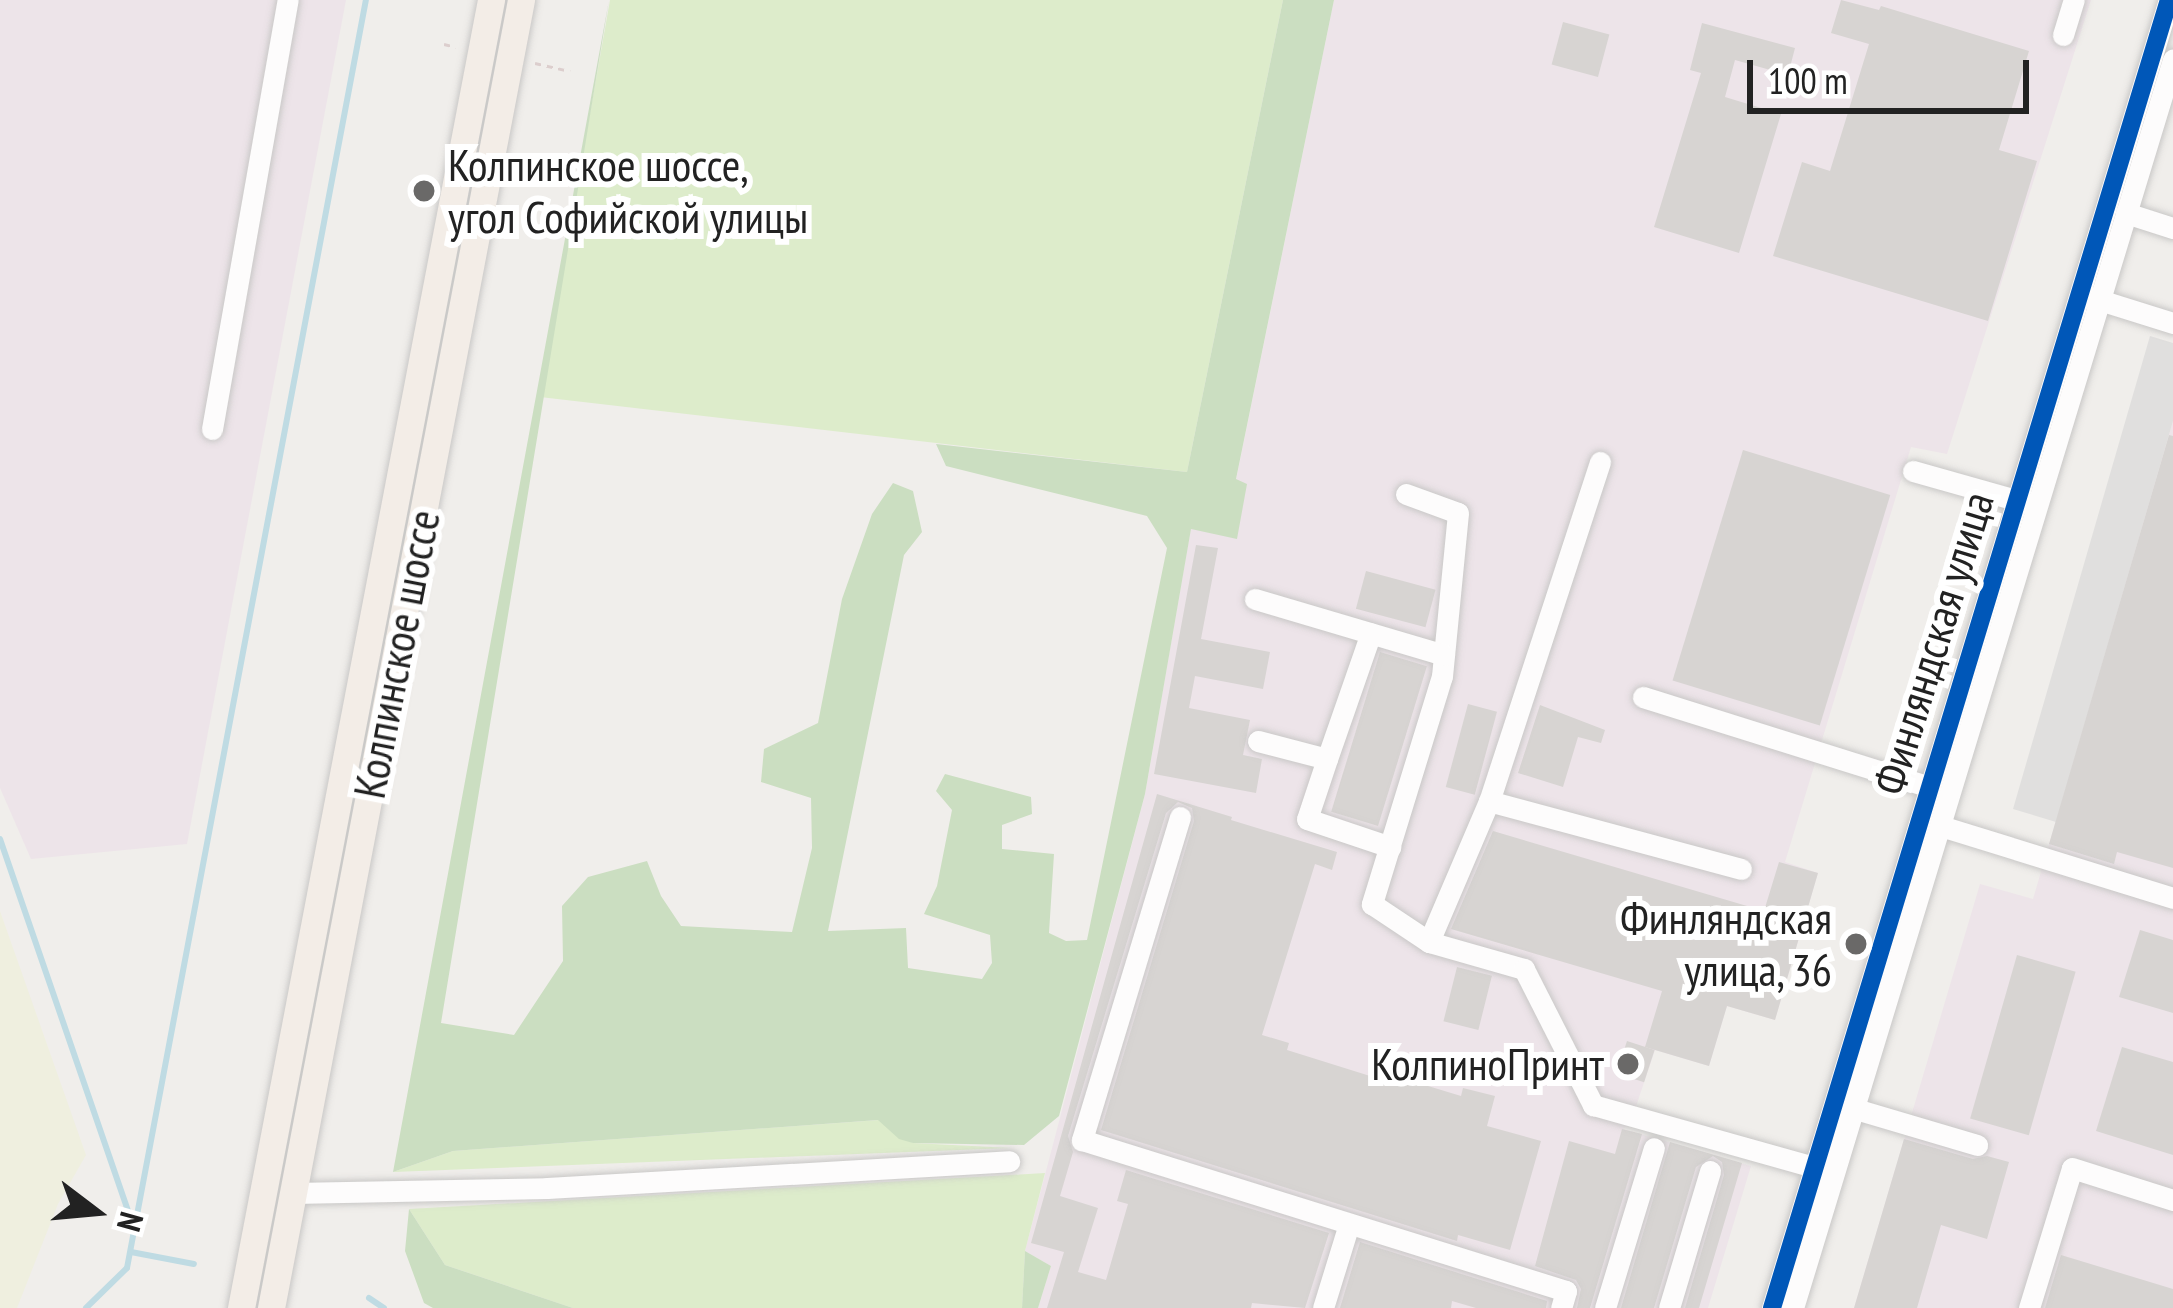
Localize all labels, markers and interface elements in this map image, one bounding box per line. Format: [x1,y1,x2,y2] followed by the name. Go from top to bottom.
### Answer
[1753,36,2035,110] scale bar
[1768,57,1848,104] text: 100 m
[448,138,808,244] place label: Колпинское шоссе, угол Софийской улицы
[411,178,437,204] marker: Колпинское шоссе, угол Софийской улицы
[1861,485,2005,801] street label: Финляндская улица
[342,505,450,803] street label: Колпинское шоссе
[1620,891,1832,997] place label: Финляндская улица, 36
[1843,931,1869,957] marker: Финляндская улица, 36
[1371,1037,1604,1091] place label: КолпиноПринт
[1615,1051,1641,1077] marker: КолпиноПринт
[36,1152,156,1272] north arrow
[108,1208,154,1237] text: N

